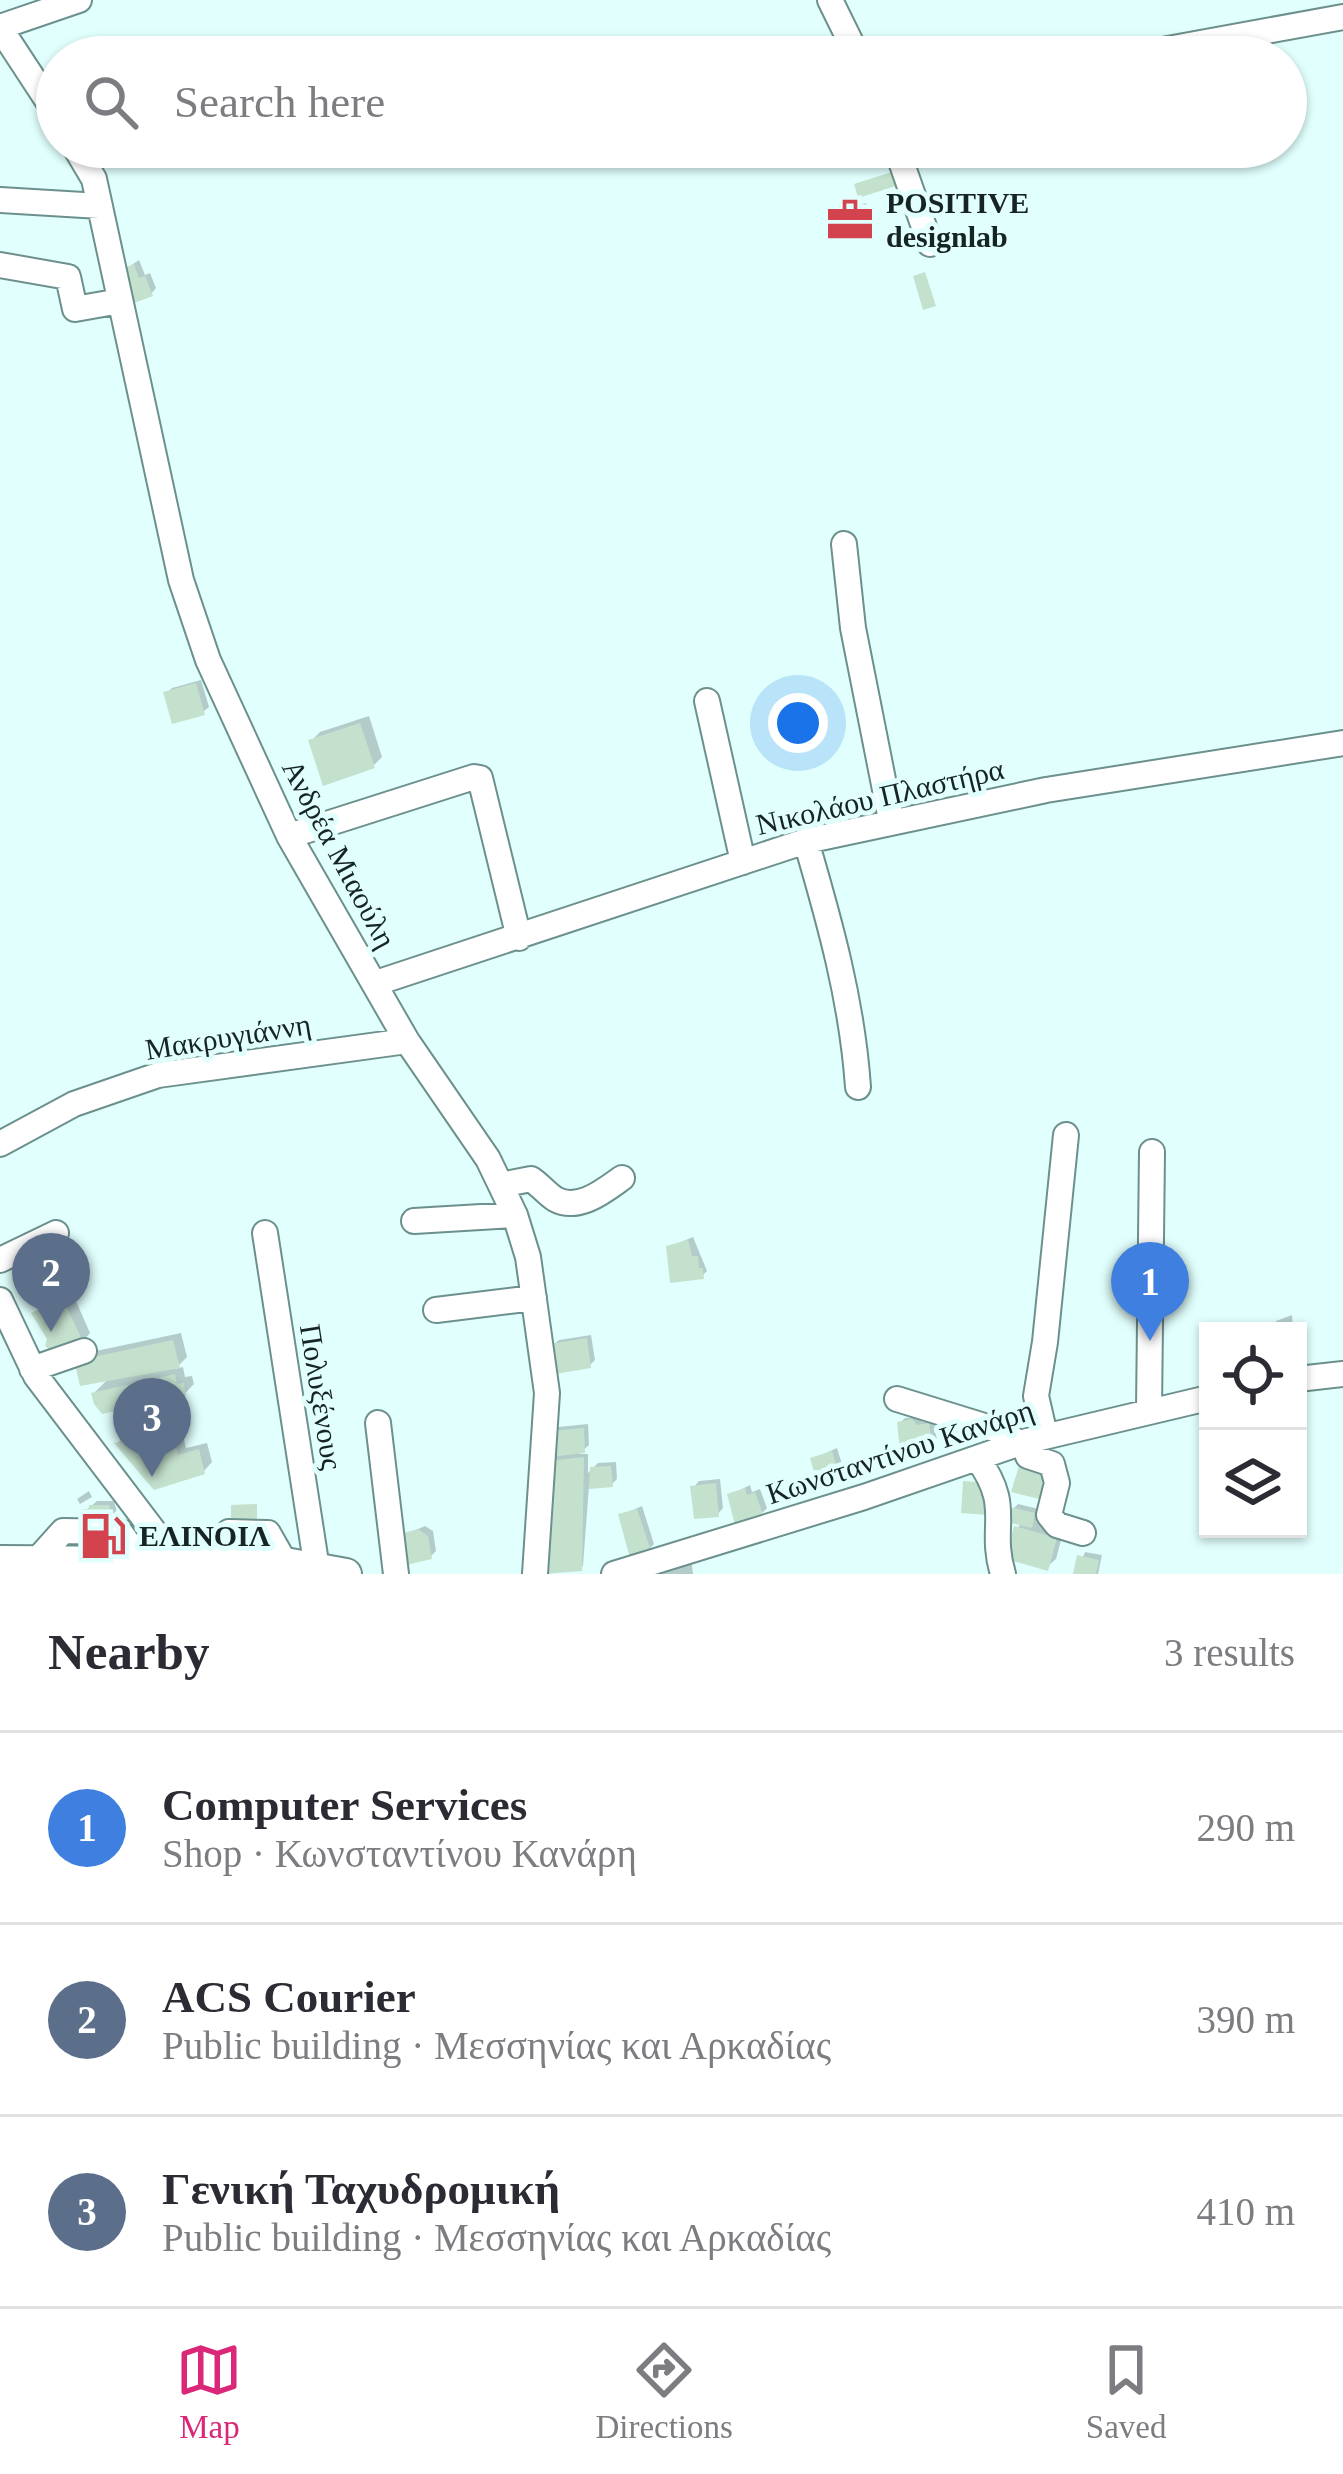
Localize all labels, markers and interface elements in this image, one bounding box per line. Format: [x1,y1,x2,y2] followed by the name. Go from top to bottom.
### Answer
[36,36,1307,168] search box
[78,69,144,135] icon: search
[174,77,385,127] text: Search here
[886,186,1029,253] place label: POSITIVE designlab
[825,195,875,245] office icon: POSITIVE designlab
[768,693,828,753] your location
[753,752,1007,841] street label: Νικολάου Πλαστήρα
[276,754,403,953] street label: Ανδρέα Μιαούλη
[143,1007,313,1066] street label: Μακρυγιάννη
[12,1233,90,1332] pin: 2
[1111,1242,1189,1341] pin: 1
[294,1322,349,1472] street label: Πολυξένους
[1199,1322,1307,1538] map controls
[1199,1322,1307,1430] button: locate
[113,1378,191,1477] pin: 3
[762,1393,1037,1510] street label: Κωνσταντίνου Κανάρη
[1199,1430,1307,1538] button: layers
[78,1511,128,1561] fuel station icon: ΕΛΙΝΟΙΛ
[139,1519,271,1552] place label: ΕΛΙΝΟΙΛ
[48,1624,209,1680] text: Nearby
[1164,1631,1295,1674] text: 3 results
[162,1780,527,1830] text: Computer Services
[77,1806,97,1849] text: 1
[1196,1806,1295,1849] text: 290 m
[162,1832,637,1875] text: Shop · Κωνσταντίνου Κανάρη
[162,1972,416,2022] text: ACS Courier
[77,1998,97,2041] text: 2
[1196,1998,1295,2041] text: 390 m
[162,2024,831,2067] text: Public building · Μεσσηνίας και Αρκαδίας
[162,2164,560,2214] text: Γενική Ταχυδρομική
[77,2190,97,2233] text: 3
[1196,2190,1295,2233] text: 410 m
[162,2216,831,2259] text: Public building · Μεσσηνίας και Αρκαδίας
[176,2337,242,2446] tab: Map
[595,2337,733,2446] tab: Directions
[1086,2337,1167,2446] tab: Saved

